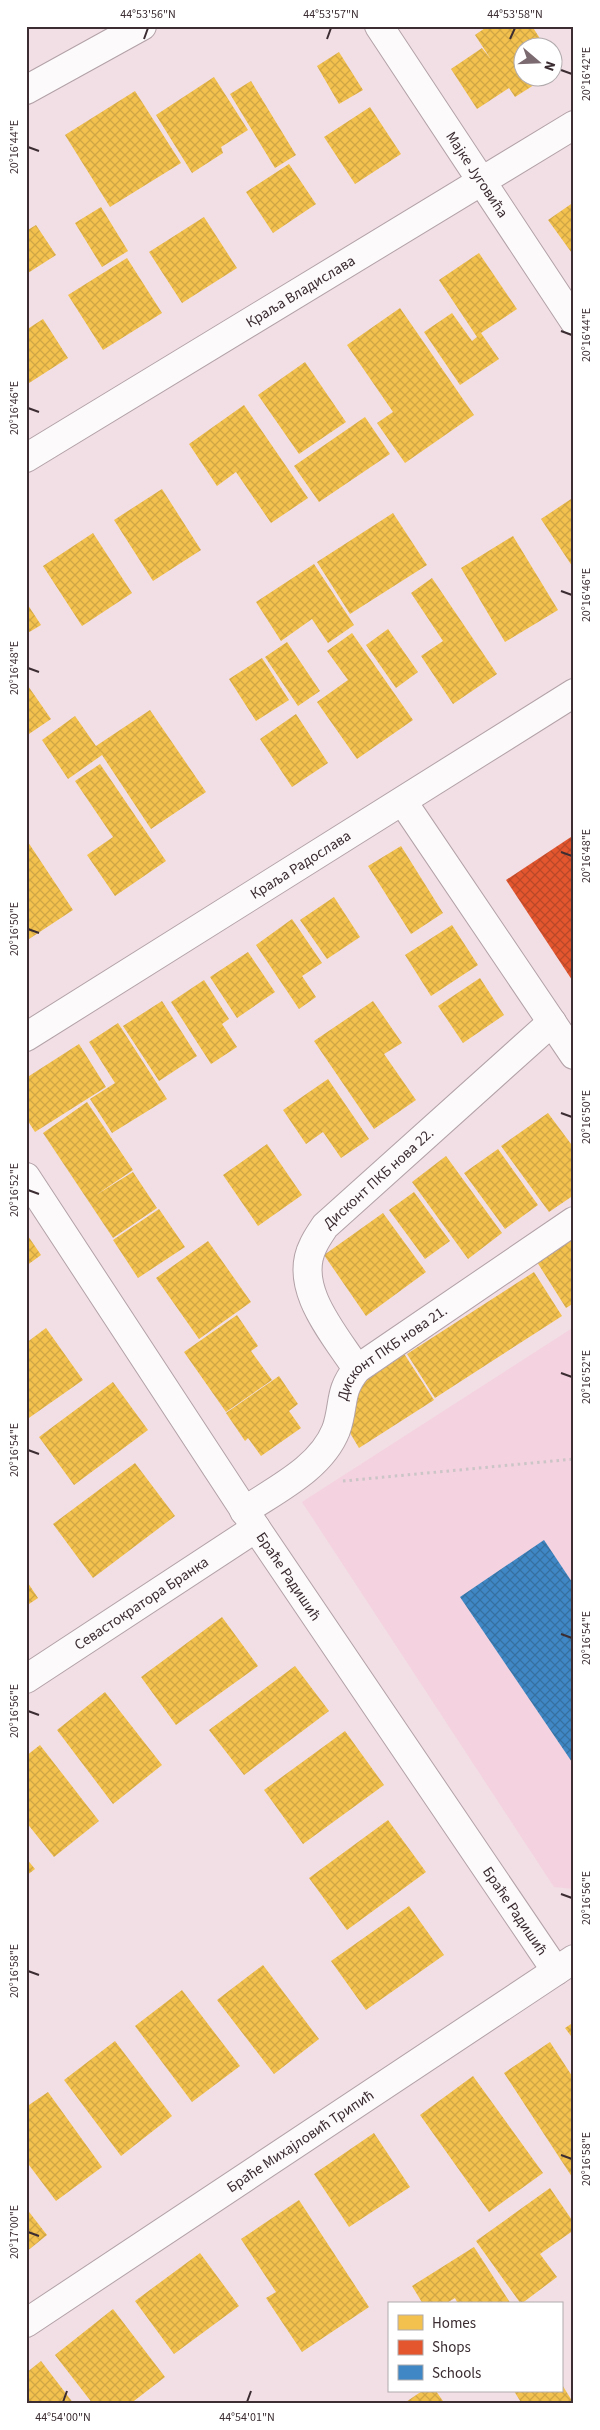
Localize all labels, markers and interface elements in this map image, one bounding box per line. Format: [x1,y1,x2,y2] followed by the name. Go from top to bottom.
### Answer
[120,6,176,23] text: 44°53'56"N
[303,6,359,23] text: 44°53'57"N
[487,6,543,23] text: 44°53'58"N
[512,38,562,88] north arrow
[578,47,595,101] text: 20°16'42"E
[538,58,560,74] text: N
[6,120,23,174] text: 20°16'44"E
[441,127,513,222] street label: Мајке Југовића
[242,250,359,333] street label: Краља Владислава
[578,308,595,362] text: 20°16'44"E
[6,381,23,435] text: 20°16'46"E
[578,568,595,622] text: 20°16'46"E
[6,641,23,695] text: 20°16'48"E
[246,826,355,905] street label: Краља Радослава
[578,829,595,883] text: 20°16'48"E
[6,902,23,956] text: 20°16'50"E
[578,1090,595,1144] text: 20°16'50"E
[319,1123,438,1234] street label: Дисконт ПКБ нова 22.
[6,1163,23,1217] text: 20°16'52"E
[332,1300,452,1403] street label: Дисконт ПКБ нова 21.
[578,1350,595,1404] text: 20°16'52"E
[6,1423,23,1477] text: 20°16'54"E
[251,1528,326,1625] street label: Браће Радишић
[70,1552,213,1656] street label: Севастократора Бранка
[578,1611,595,1665] text: 20°16'54"E
[6,1684,23,1738] text: 20°16'56"E
[477,1863,552,1960] street label: Браће Радишић
[578,1871,595,1925] text: 20°16'56"E
[6,1944,23,1998] text: 20°16'58"E
[223,2085,378,2198] street label: Браће Михајловић Трипић
[578,2132,595,2186] text: 20°16'58"E
[6,2205,23,2259] text: 20°17'00"E
[388,2302,562,2392] legend
[432,2313,476,2334] text: Homes
[432,2337,471,2358] text: Shops
[432,2363,481,2384] text: Schools
[35,2409,91,2426] text: 44°54'00"N
[219,2409,275,2426] text: 44°54'01"N

